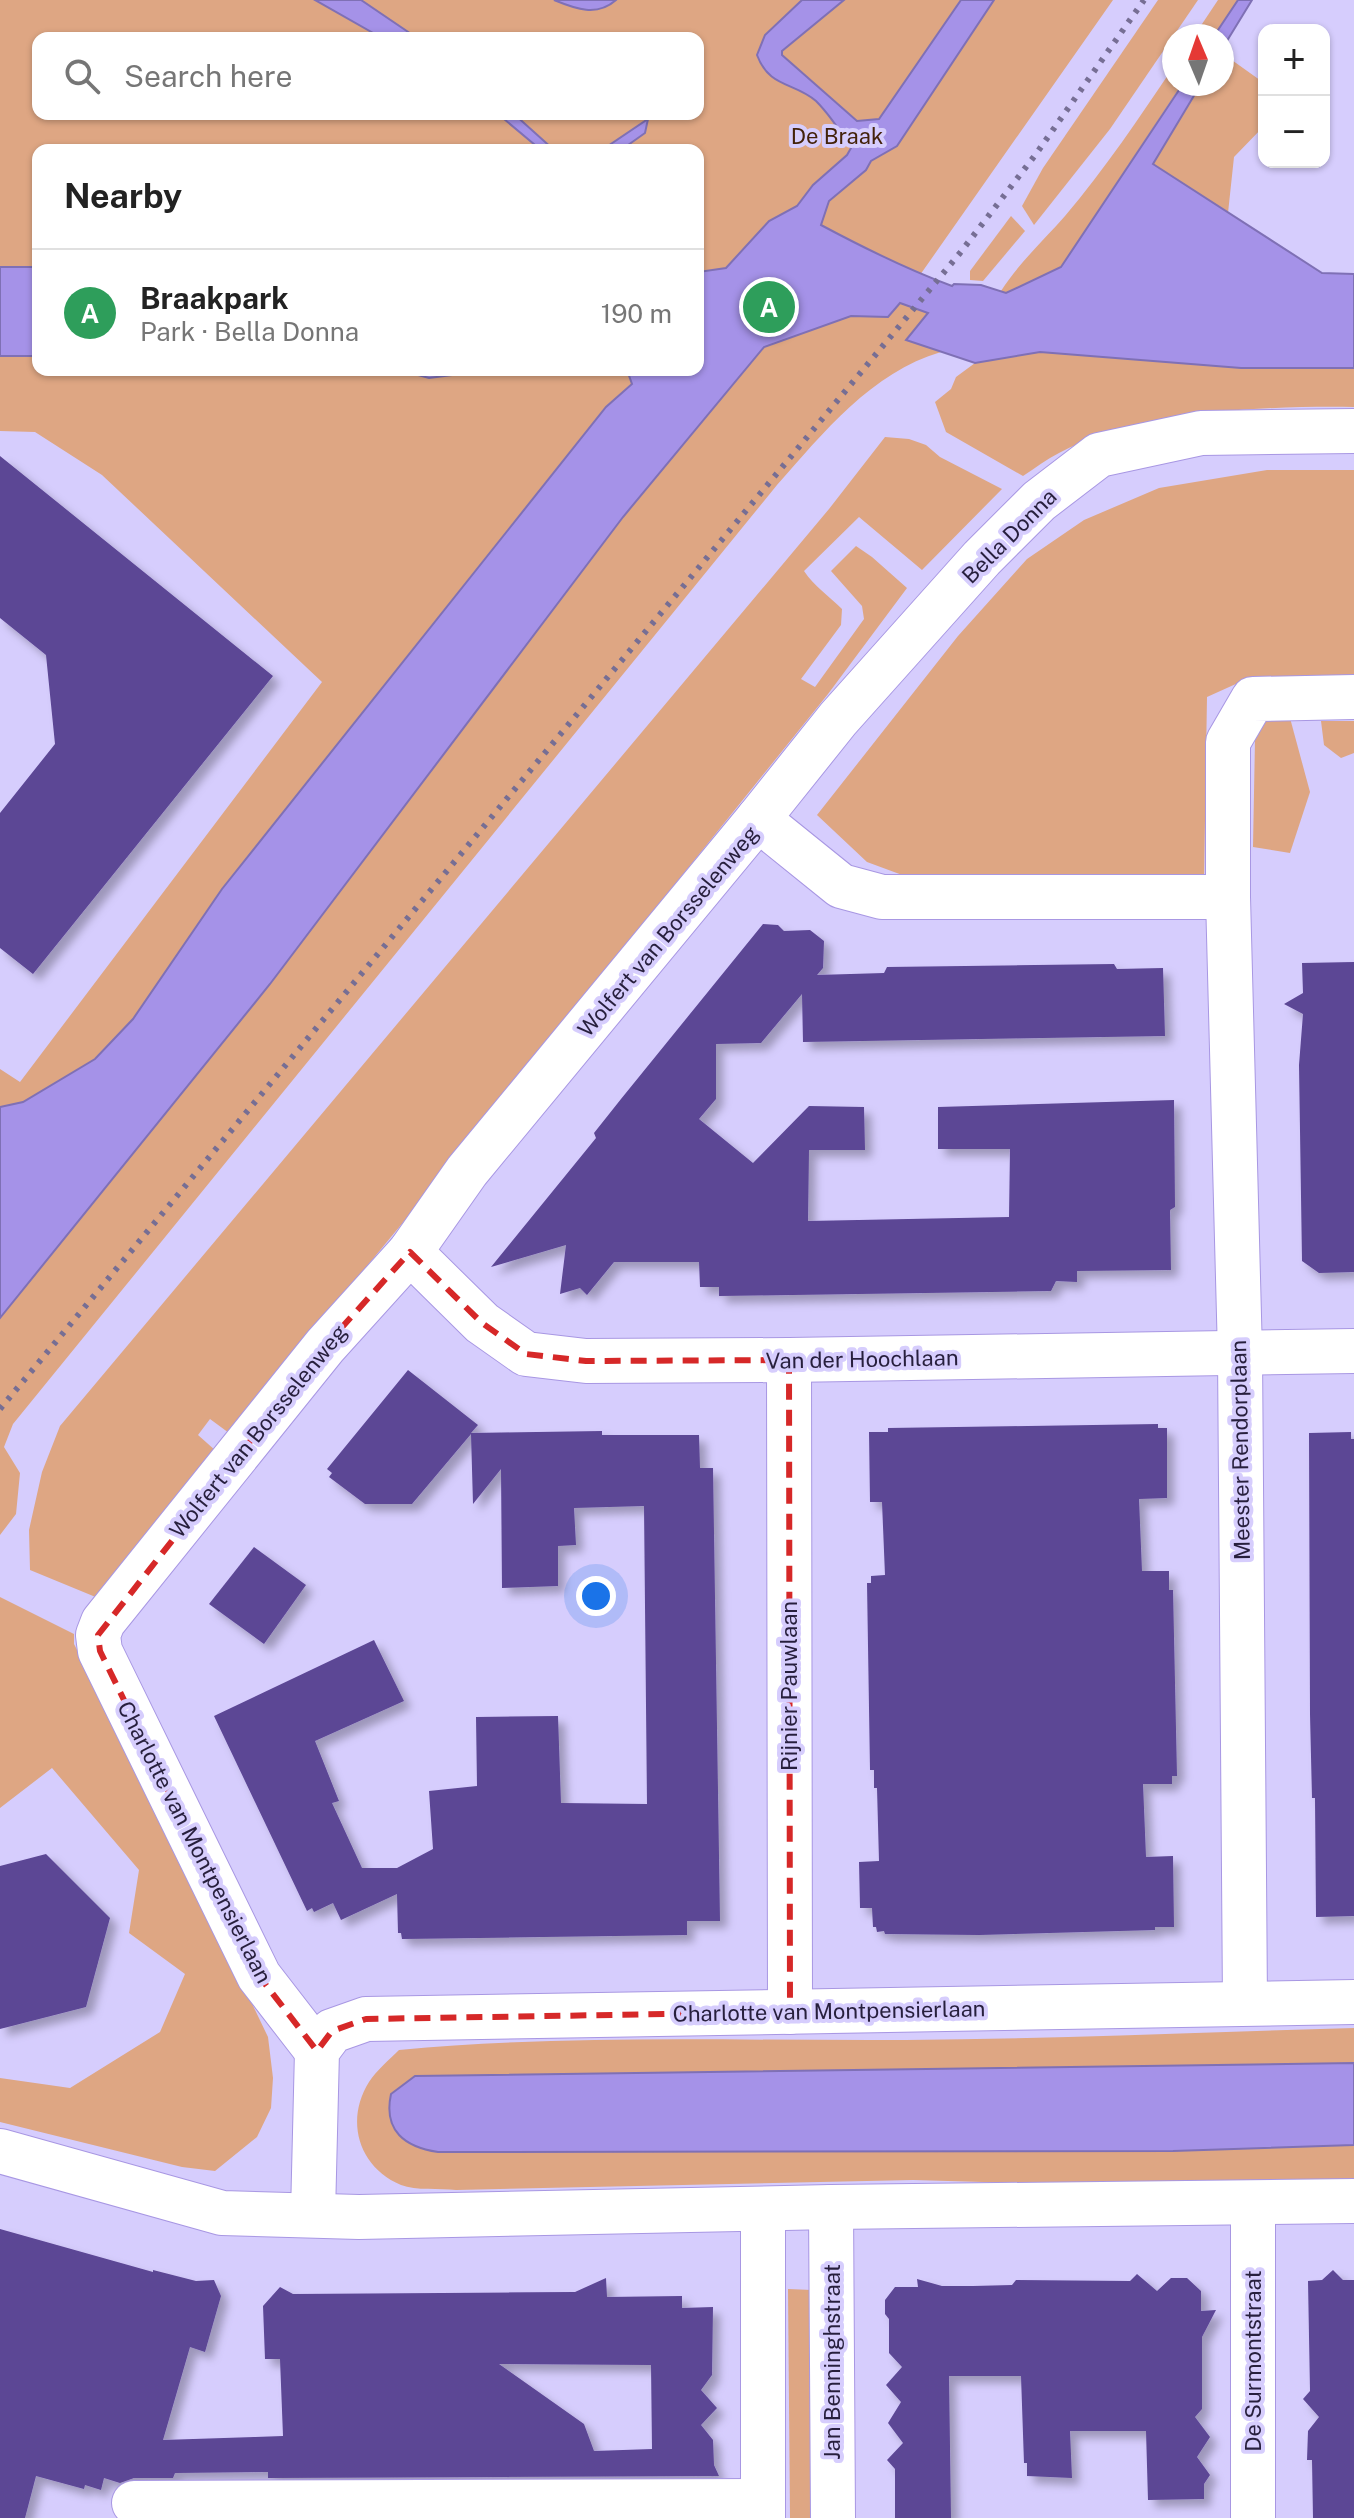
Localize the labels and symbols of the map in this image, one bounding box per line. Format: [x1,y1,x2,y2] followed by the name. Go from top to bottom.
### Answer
[1162,24,1234,96] north arrow
[791,123,883,149] park label: De Braak
[743,277,795,337] pin: A
[956,483,1062,589] street label: Bella Donna
[572,820,764,1042] street label: Wolfert van Borsselenweg
[164,1319,352,1543] street label: Wolfert van Borsselenweg
[1225,1340,1255,1560] street label: Meester Rendorplaan
[765,1344,959,1374] street label: Van der Hoochlaan
[576,1576,616,1616] your location
[776,1601,802,1771] street label: Rijnier Pauwlaan
[112,1697,278,1987] street label: Charlotte van Montpensierlaan
[672,1995,986,2027] street label: Charlotte van Montpensierlaan
[819,2264,845,2460] street label: Jan Benninghstraat
[1240,2270,1266,2452] street label: De Surmontstraat

